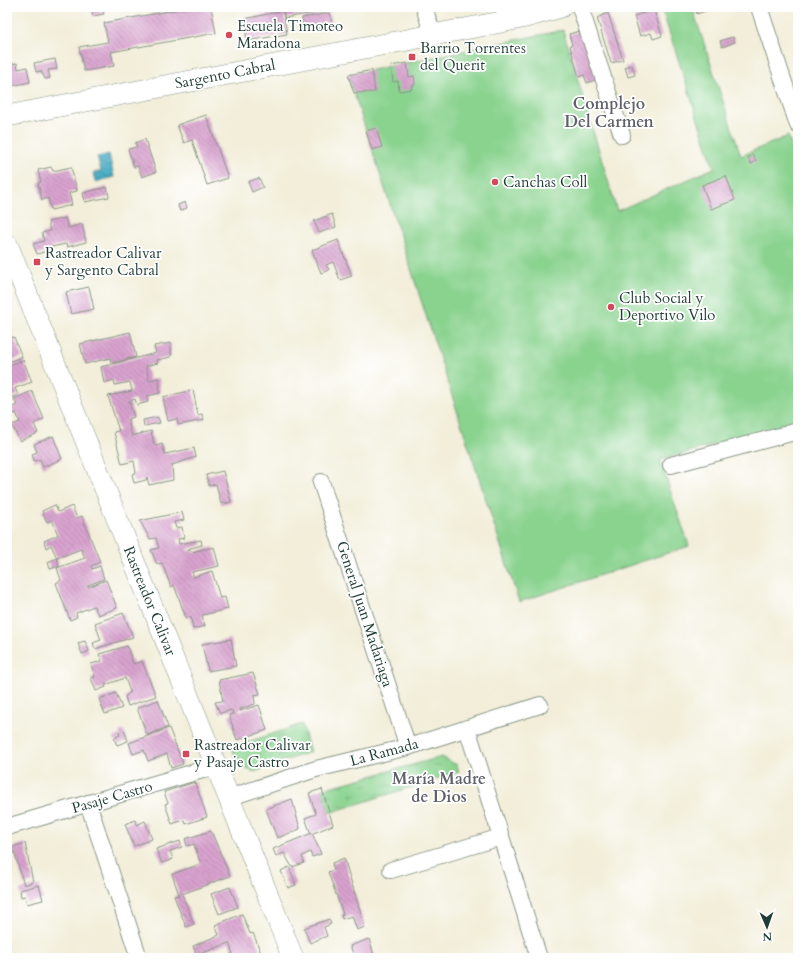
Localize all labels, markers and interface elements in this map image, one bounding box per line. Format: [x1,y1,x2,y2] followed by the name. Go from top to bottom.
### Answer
[237,16,343,53] place label: Escuela Timoteo Maradona
[224,30,234,40] marker: Escuela Timoteo Maradona
[420,38,526,75] place label: Barrio Torrentes del Querit
[407,52,417,62] marker: Barrio Torrentes del Querit
[173,54,277,94] street label: Sargento Cabral
[564,93,654,133] district label: Complejo Del Carmen
[503,172,587,192] place label: Canchas Coll
[490,177,500,187] marker: Canchas Coll
[44,243,162,280] place label: Rastreador Calivar y Sargento Cabral
[32,257,42,267] marker: Rastreador Calivar y Sargento Cabral
[619,288,715,325] place label: Club Social y Deportivo Vilo
[606,302,616,312] marker: Club Social y Deportivo Vilo
[332,538,398,690] street label: General Juan Madariaga
[119,543,181,659] street label: Rastreador Calivar
[348,733,421,771] street label: La Ramada
[193,735,311,772] place label: Rastreador Calivar y Pasaje Castro
[181,749,191,759] marker: Rastreador Calivar y Pasaje Castro
[392,768,486,808] district label: María Madre de Dios
[69,776,155,818] street label: Pasaje Castro
[747,907,787,947] north arrow
[762,929,772,944] text: N

